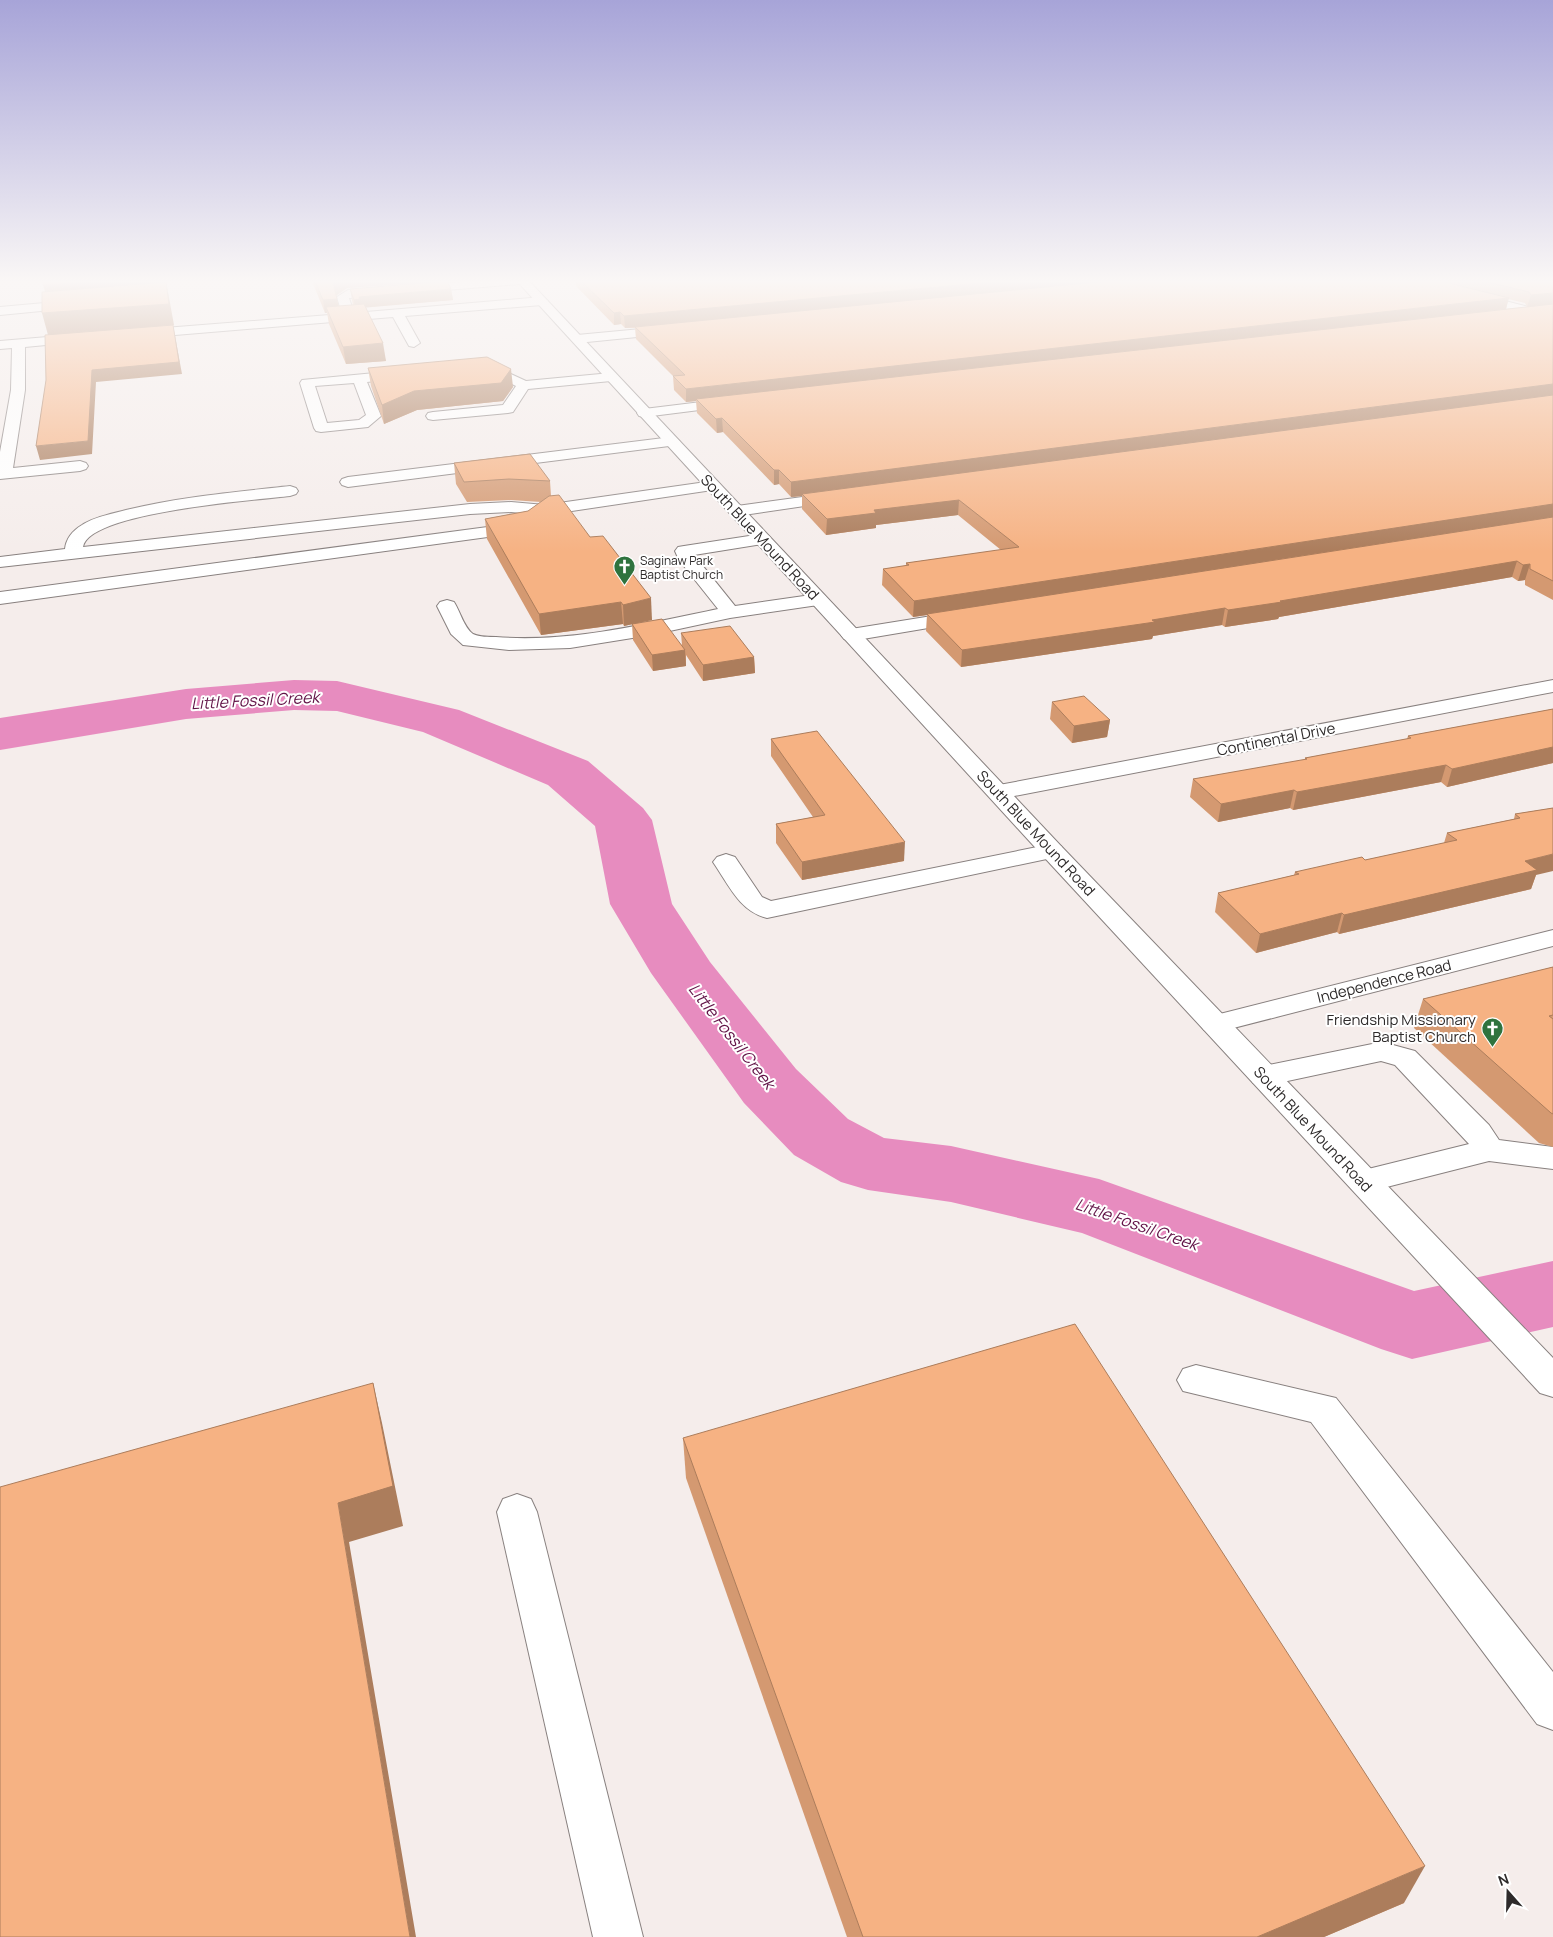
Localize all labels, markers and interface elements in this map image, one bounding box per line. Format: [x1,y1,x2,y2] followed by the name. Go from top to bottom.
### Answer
[696,469,824,605] street label: South Blue Mound Road
[640,552,723,583] place label: Saginaw Park Baptist Church
[612,555,636,586] church icon: Saginaw Park Baptist Church
[190,686,322,714] water label: Little Fossil Creek
[1215,717,1337,761] street label: Continental Drive
[972,765,1100,901] street label: South Blue Mound Road
[1315,954,1453,1008] street label: Independence Road
[684,979,781,1095] water label: Little Fossil Creek
[1326,1009,1476,1047] place label: Friendship Missionary Baptist Church
[1480,1016,1504,1047] church icon: Friendship Missionary Baptist Church
[1249,1061,1377,1197] street label: South Blue Mound Road
[1073,1193,1203,1256] water label: Little Fossil Creek
[1483,1867,1533,1917] north arrow
[1495,1869,1511,1890] text: N

